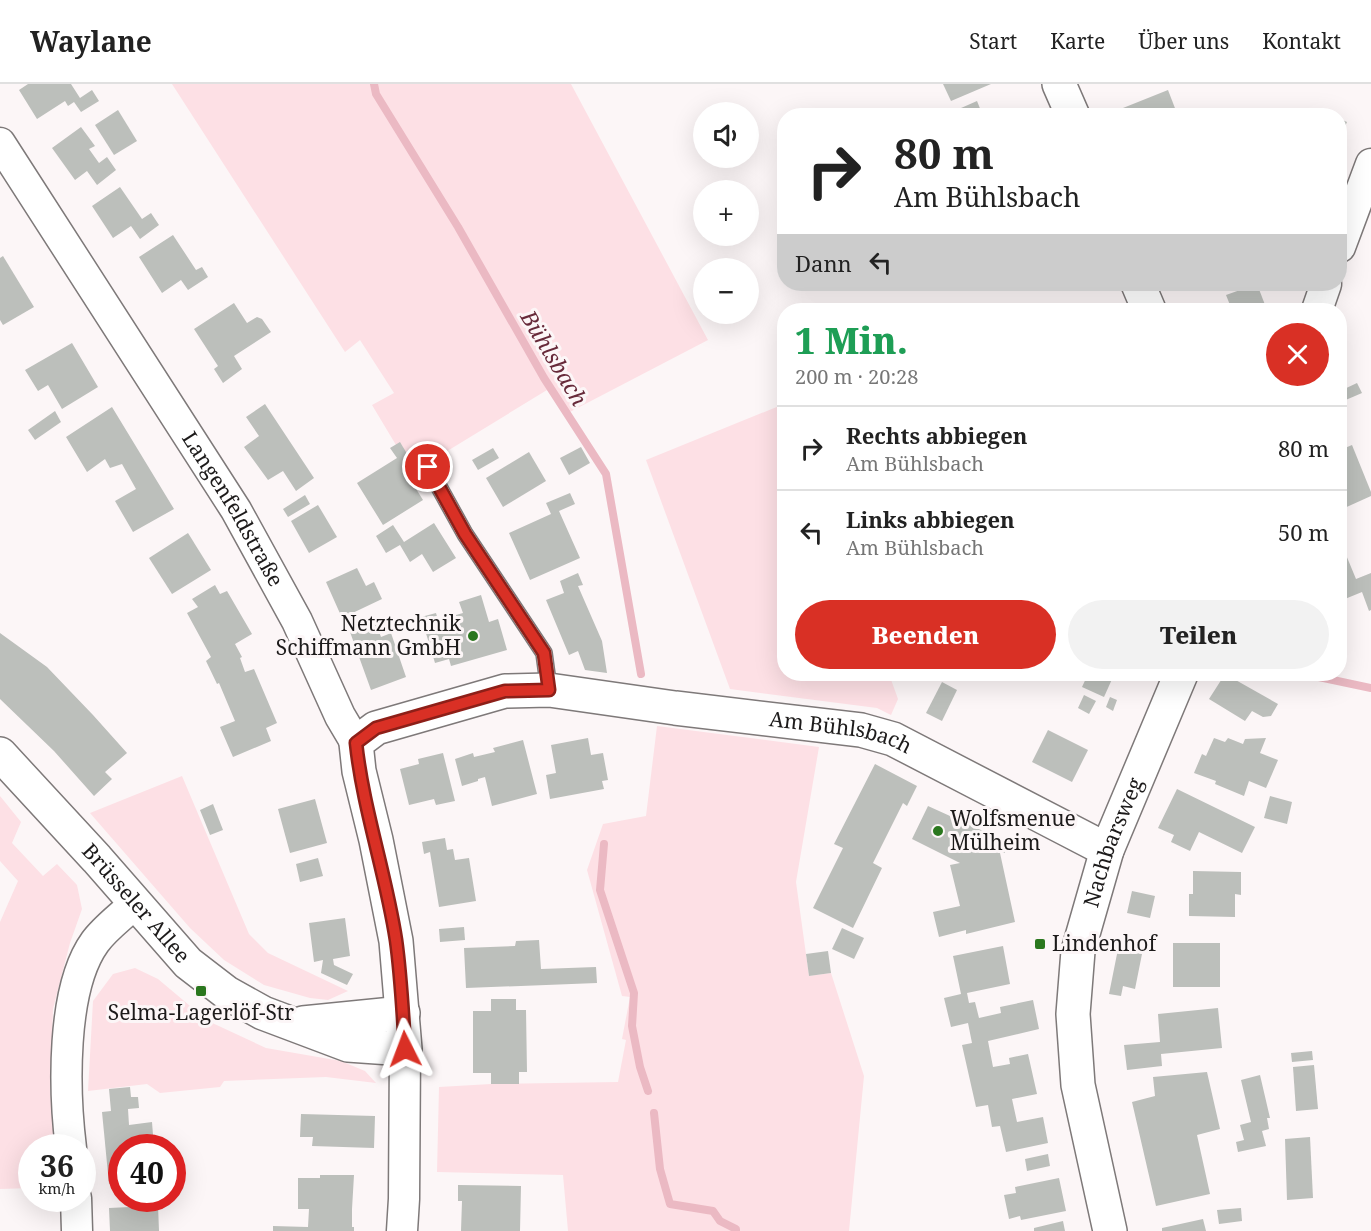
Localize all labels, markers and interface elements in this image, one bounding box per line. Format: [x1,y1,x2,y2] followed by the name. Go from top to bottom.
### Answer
[30,22,152,60] text: Waylane
[969,27,1017,55] text: Start
[1050,27,1105,55] text: Karte
[1138,27,1229,55] text: Über uns
[1262,27,1341,55] text: Kontakt
[693,102,759,324] map controls
[693,102,759,168] button: sound
[894,124,994,181] text: 80 m
[795,132,873,210] icon: right
[894,178,1080,215] text: Am Bühlsbach
[693,180,759,246] button: +
[864,246,897,279] icon: left
[795,248,852,278] text: Dann
[693,258,759,324] button: −
[514,303,595,411] water label: Bühlsbach
[795,316,908,365] text: 1 Min.
[1266,323,1329,386] button: close
[795,363,918,390] text: 200 m · 20:28
[846,420,1027,450] text: Rechts abbiegen
[176,426,290,591] street label: Langenfeldstraße
[795,432,828,465] icon: right
[1278,433,1329,463] text: 80 m
[402,441,453,492] pin
[411,450,444,483] icon: arrive
[846,450,984,477] text: Am Bühlsbach
[846,504,1015,534] text: Links abbiegen
[795,516,828,549] icon: left
[1278,517,1329,547] text: 50 m
[846,534,984,561] text: Am Bühlsbach
[795,600,1056,669] button: Beenden
[1068,600,1329,669] button: Teilen
[276,609,462,661] place label: Netztechnik Schiffmann GmbH
[466,629,480,643] marker: Netztechnik Schiffmann GmbH
[768,704,917,759] street label: Am Bühlsbach
[1076,772,1149,910] street label: Nachbarsweg
[950,804,1076,856] place label: Wolfsmenue Mülheim
[931,824,945,838] marker: Wolfsmenue Mülheim
[76,837,197,969] street label: Brüsseler Allee
[1052,929,1158,957] place label: Lindenhof
[1033,937,1047,951] marker: Lindenhof
[194,984,208,998] marker: Selma-Lagerlöf-Str
[108,998,294,1026] place label: Selma-Lagerlöf-Str
[373,1017,437,1081] position arrow
[108,1134,186,1212] speed limit sign: 40
[40,1145,74,1186] text: 36
[39,1178,75,1198] text: km/h

